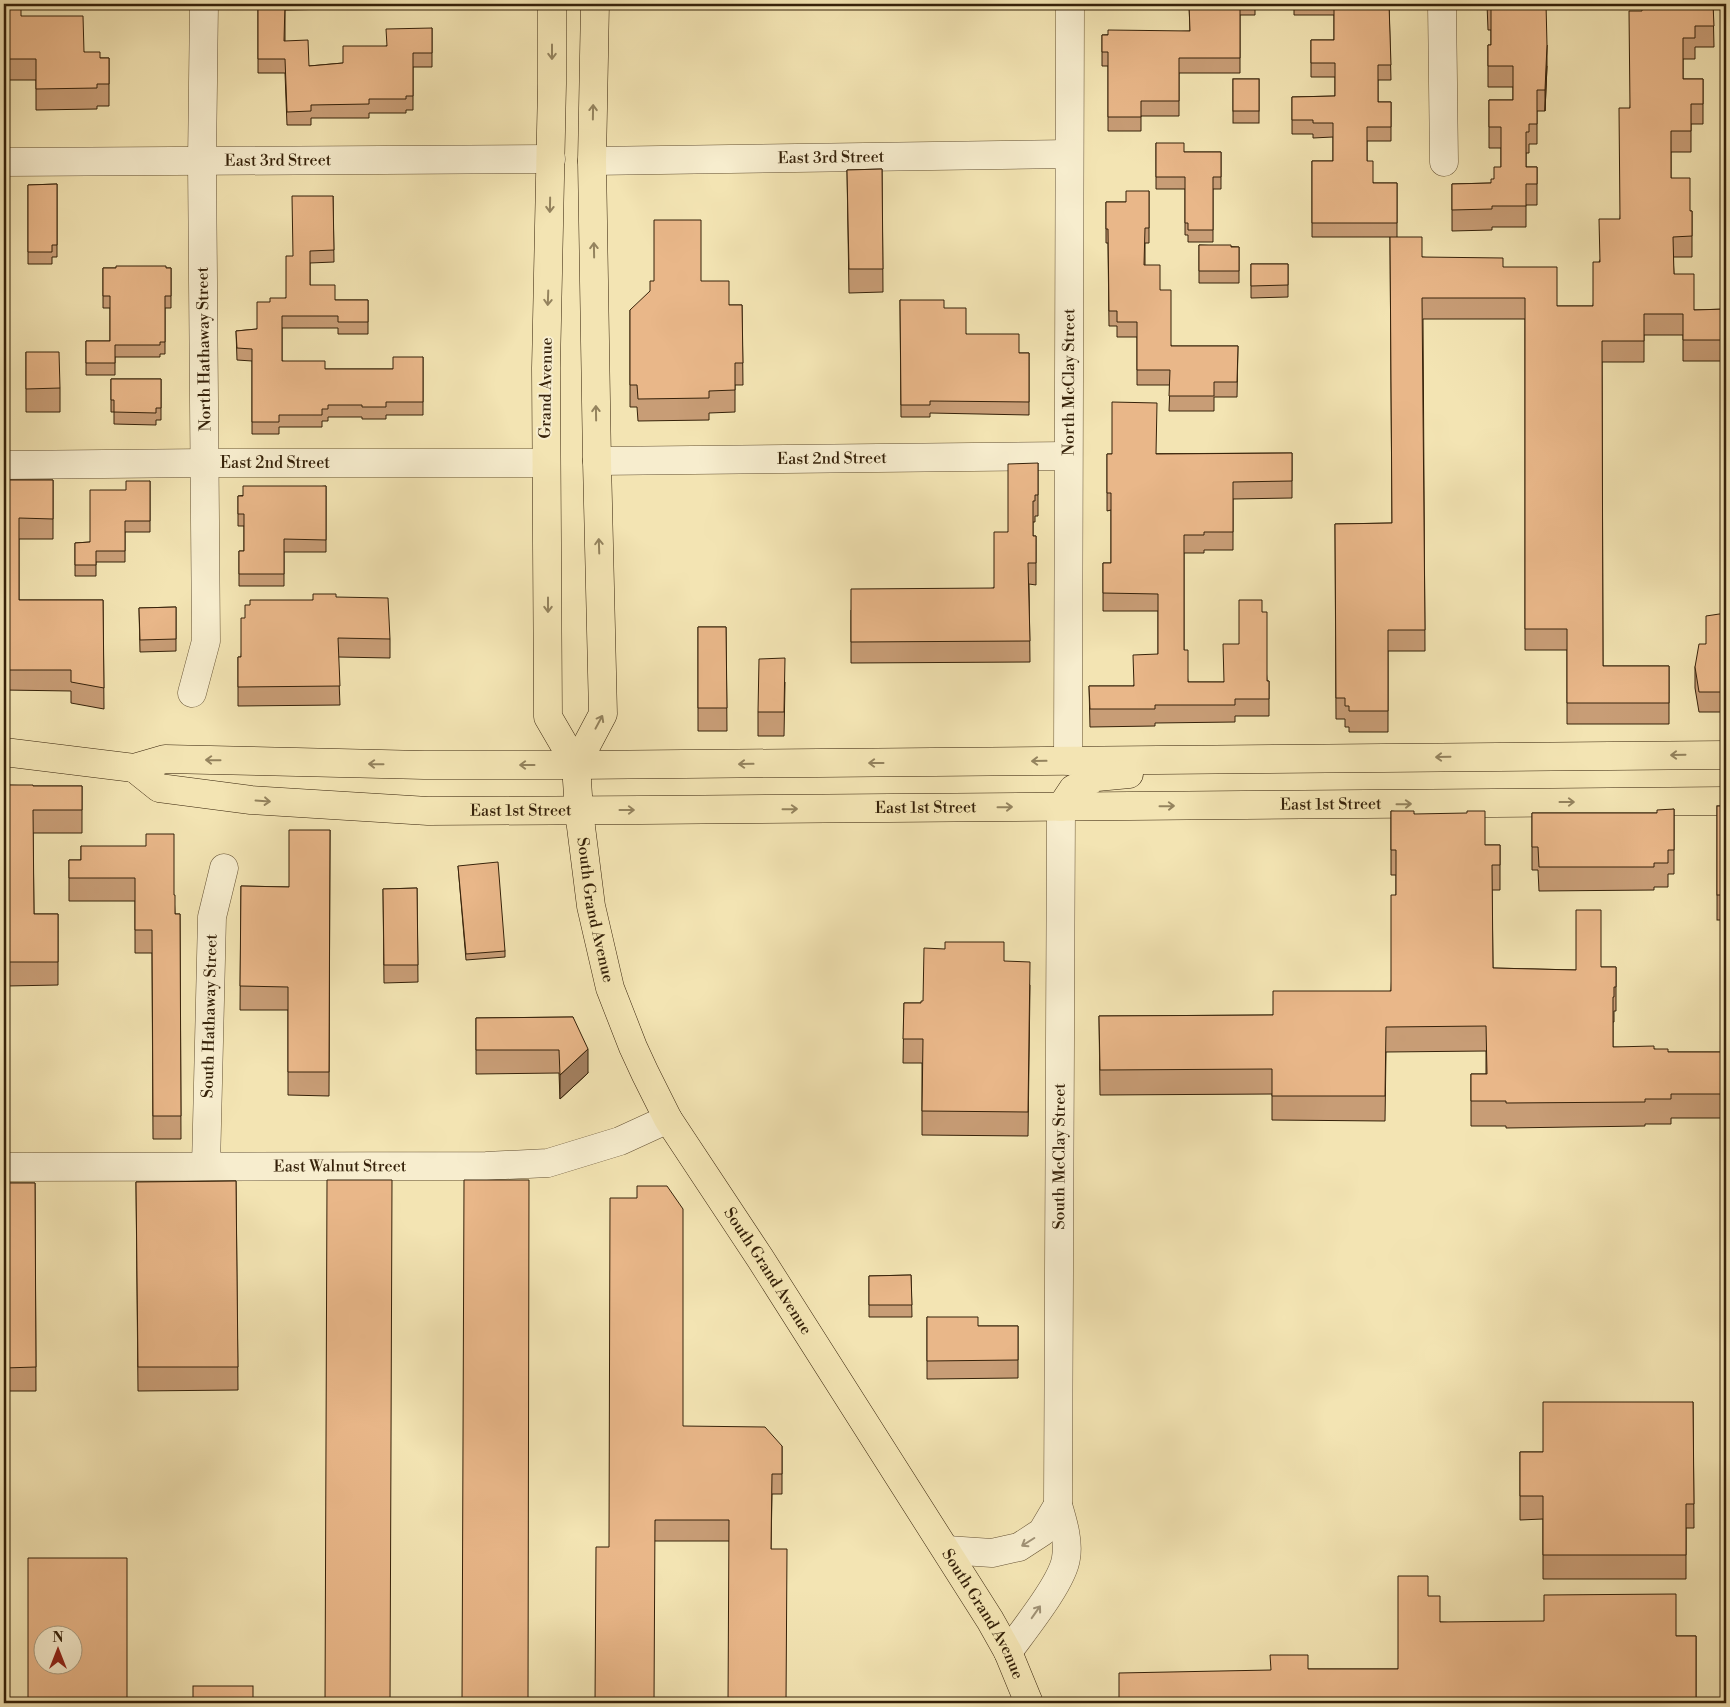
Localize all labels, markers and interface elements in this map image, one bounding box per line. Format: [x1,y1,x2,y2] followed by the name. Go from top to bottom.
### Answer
[547,44,557,60] one-way arrow
[588,104,598,120] one-way arrow
[777,147,885,168] street label: East 3rd Street
[225,150,332,171] street label: East 3rd Street
[545,196,555,212] one-way arrow
[589,242,598,258] one-way arrow
[193,266,215,432] street label: North Hathaway Street
[543,290,553,306] one-way arrow
[1059,308,1079,456] street label: North McClay Street
[535,337,557,439] street label: Grand Avenue
[591,405,601,421] one-way arrow
[777,448,887,469] street label: East 2nd Street
[220,453,330,473] street label: East 2nd Street
[595,539,604,555] one-way arrow
[543,596,553,613] one-way arrow
[594,715,604,730] one-way arrow
[1670,750,1686,760] one-way arrow
[1436,752,1452,762] one-way arrow
[205,755,222,765] one-way arrow
[1031,756,1048,766] one-way arrow
[869,758,885,768] one-way arrow
[368,759,384,769] one-way arrow
[738,759,754,769] one-way arrow
[519,760,536,770] one-way arrow
[1280,794,1382,815] street label: East 1st Street
[255,796,271,806] one-way arrow
[875,797,977,818] street label: East 1st Street
[1558,797,1575,807] one-way arrow
[1396,799,1412,809] one-way arrow
[470,800,572,821] street label: East 1st Street
[1159,801,1175,810] one-way arrow
[996,802,1013,812] one-way arrow
[782,804,798,814] one-way arrow
[619,805,635,815] one-way arrow
[572,836,618,985] street label: South Grand Avenue
[198,933,222,1098] street label: South Hathaway Street
[1049,1083,1070,1230] street label: South McClay Street
[274,1156,407,1176] street label: East Walnut Street
[719,1204,816,1338] street label: South Grand Avenue
[1021,1537,1035,1547] one-way arrow
[937,1545,1028,1682] street label: South Grand Avenue
[1031,1606,1041,1620] one-way arrow
[32,1624,82,1674] north arrow
[52,1629,64,1647] text: N

